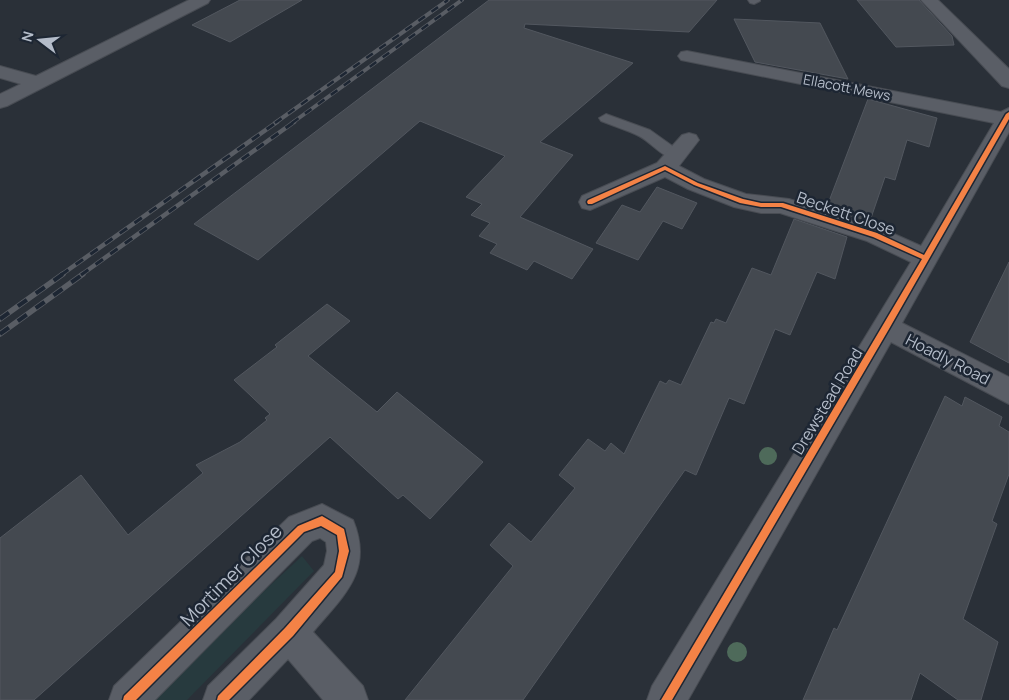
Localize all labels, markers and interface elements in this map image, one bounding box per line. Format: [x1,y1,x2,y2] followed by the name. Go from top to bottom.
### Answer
[15,15,65,65] north arrow
[17,29,38,44] text: N
[802,69,892,105] street label: Ellacott Mews
[794,186,898,240] street label: Beckett Close
[902,328,994,390] street label: Hoadly Road
[787,344,867,458] street label: Drewstead Road
[174,518,288,632] street label: Mortimer Close

